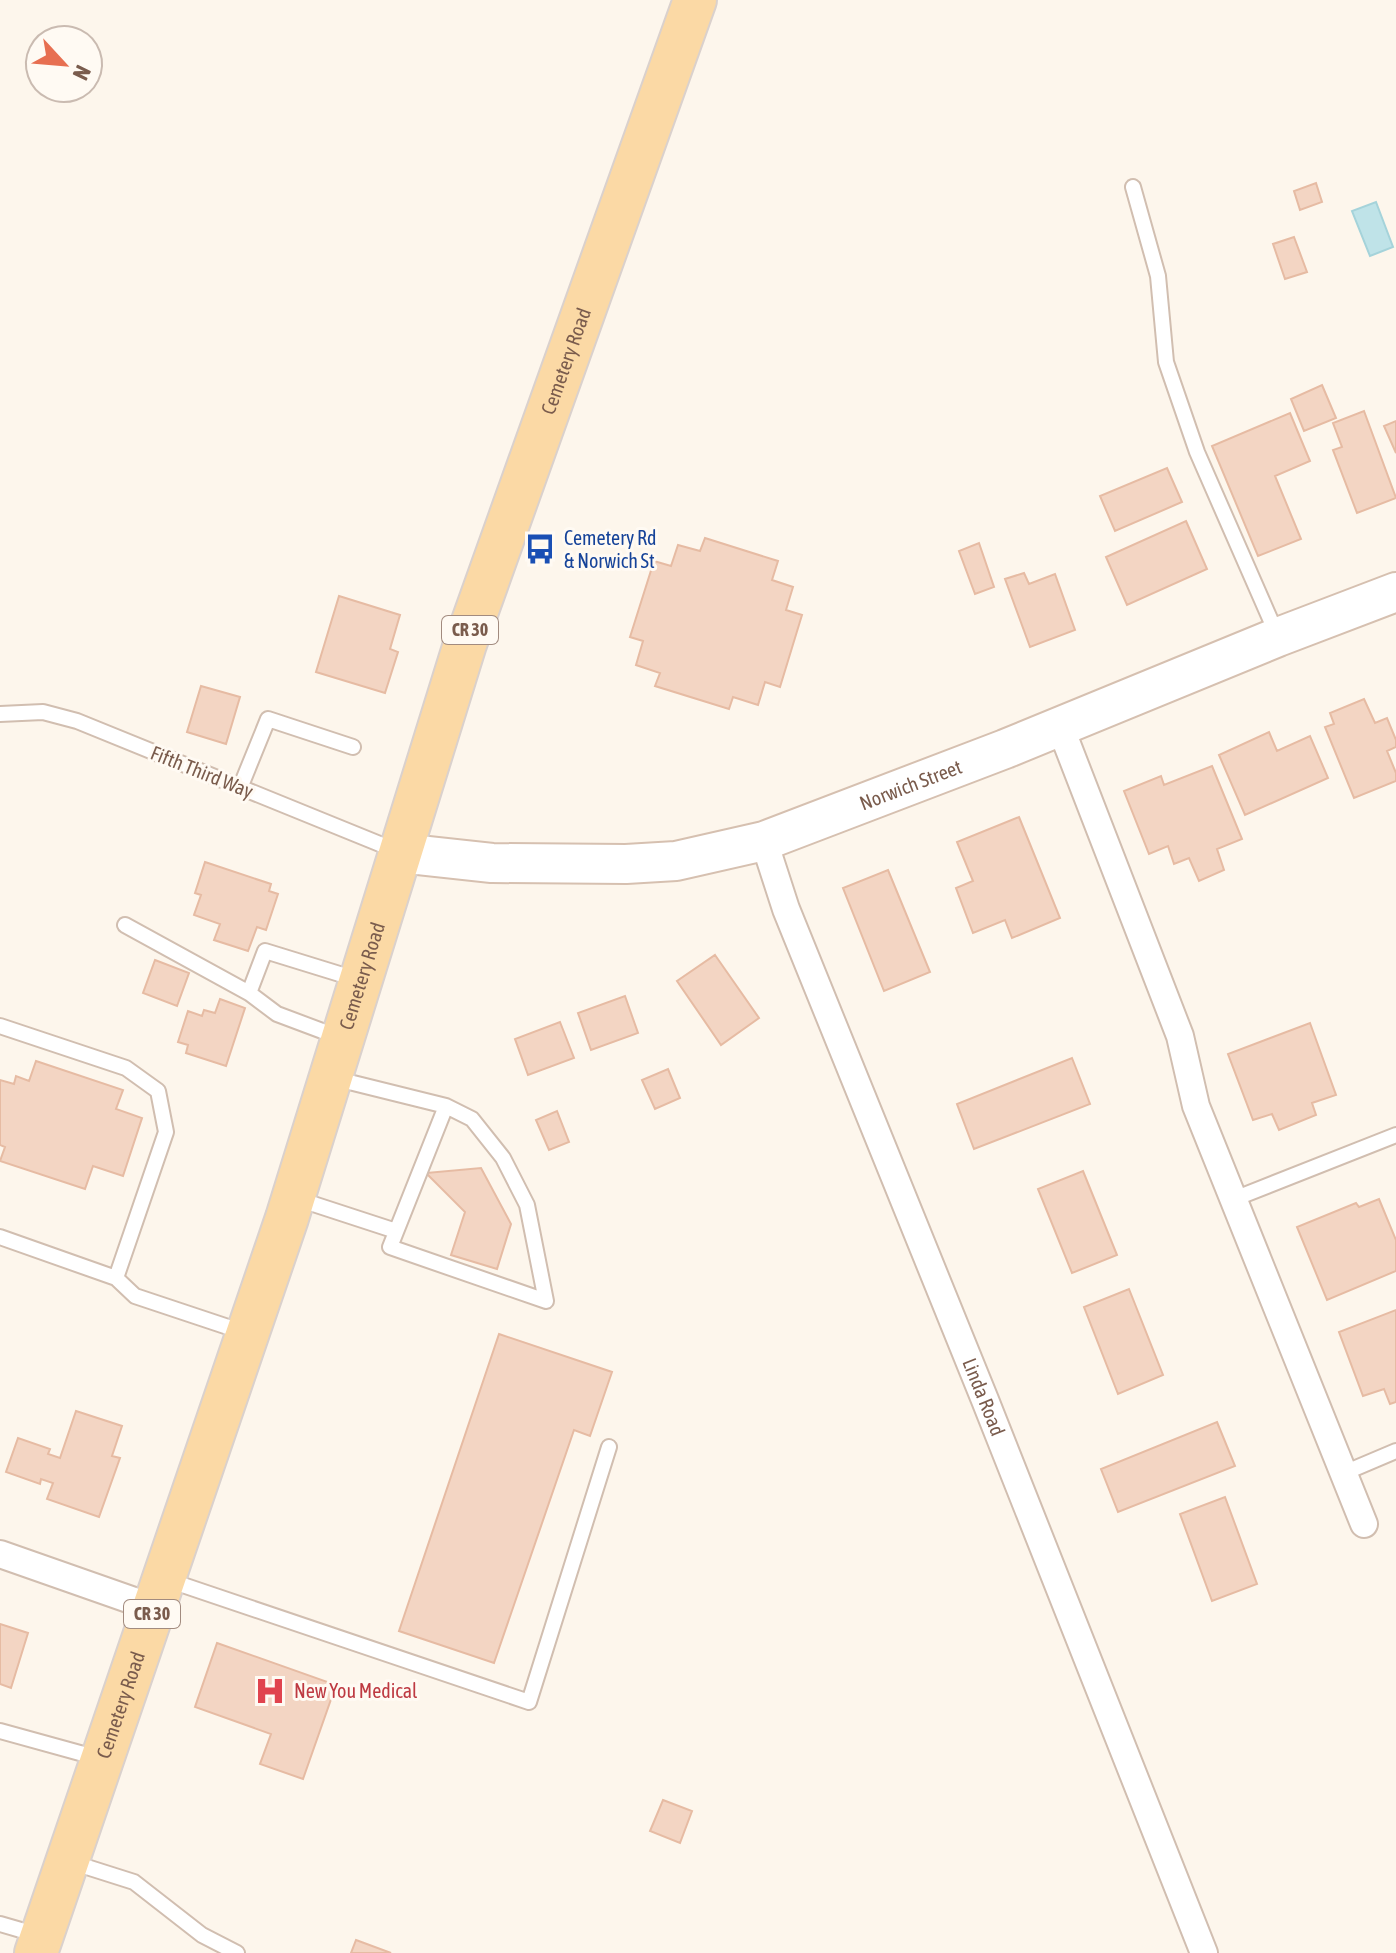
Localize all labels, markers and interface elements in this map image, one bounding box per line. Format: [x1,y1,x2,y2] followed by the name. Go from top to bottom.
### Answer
[24,24,104,104] north arrow
[67,61,97,84] text: N
[536,305,595,417] street label: Cemetery Road
[564,526,657,572] place label: Cemetery Rd & Norwich St
[523,532,557,566] bus stop icon: Cemetery Rd & Norwich St
[442,616,498,644] road number: CR 30
[148,741,257,803] street label: Fifth Third Way
[856,755,965,814] street label: Norwich Street
[334,919,389,1032] street label: Cemetery Road
[958,1355,1010,1439] street label: Linda Road
[124,1600,180,1628] road number: CR 30
[91,1648,149,1761] street label: Cemetery Road
[253,1674,287,1708] hospital icon: New You Medical
[294,1679,418,1702] place label: New You Medical

